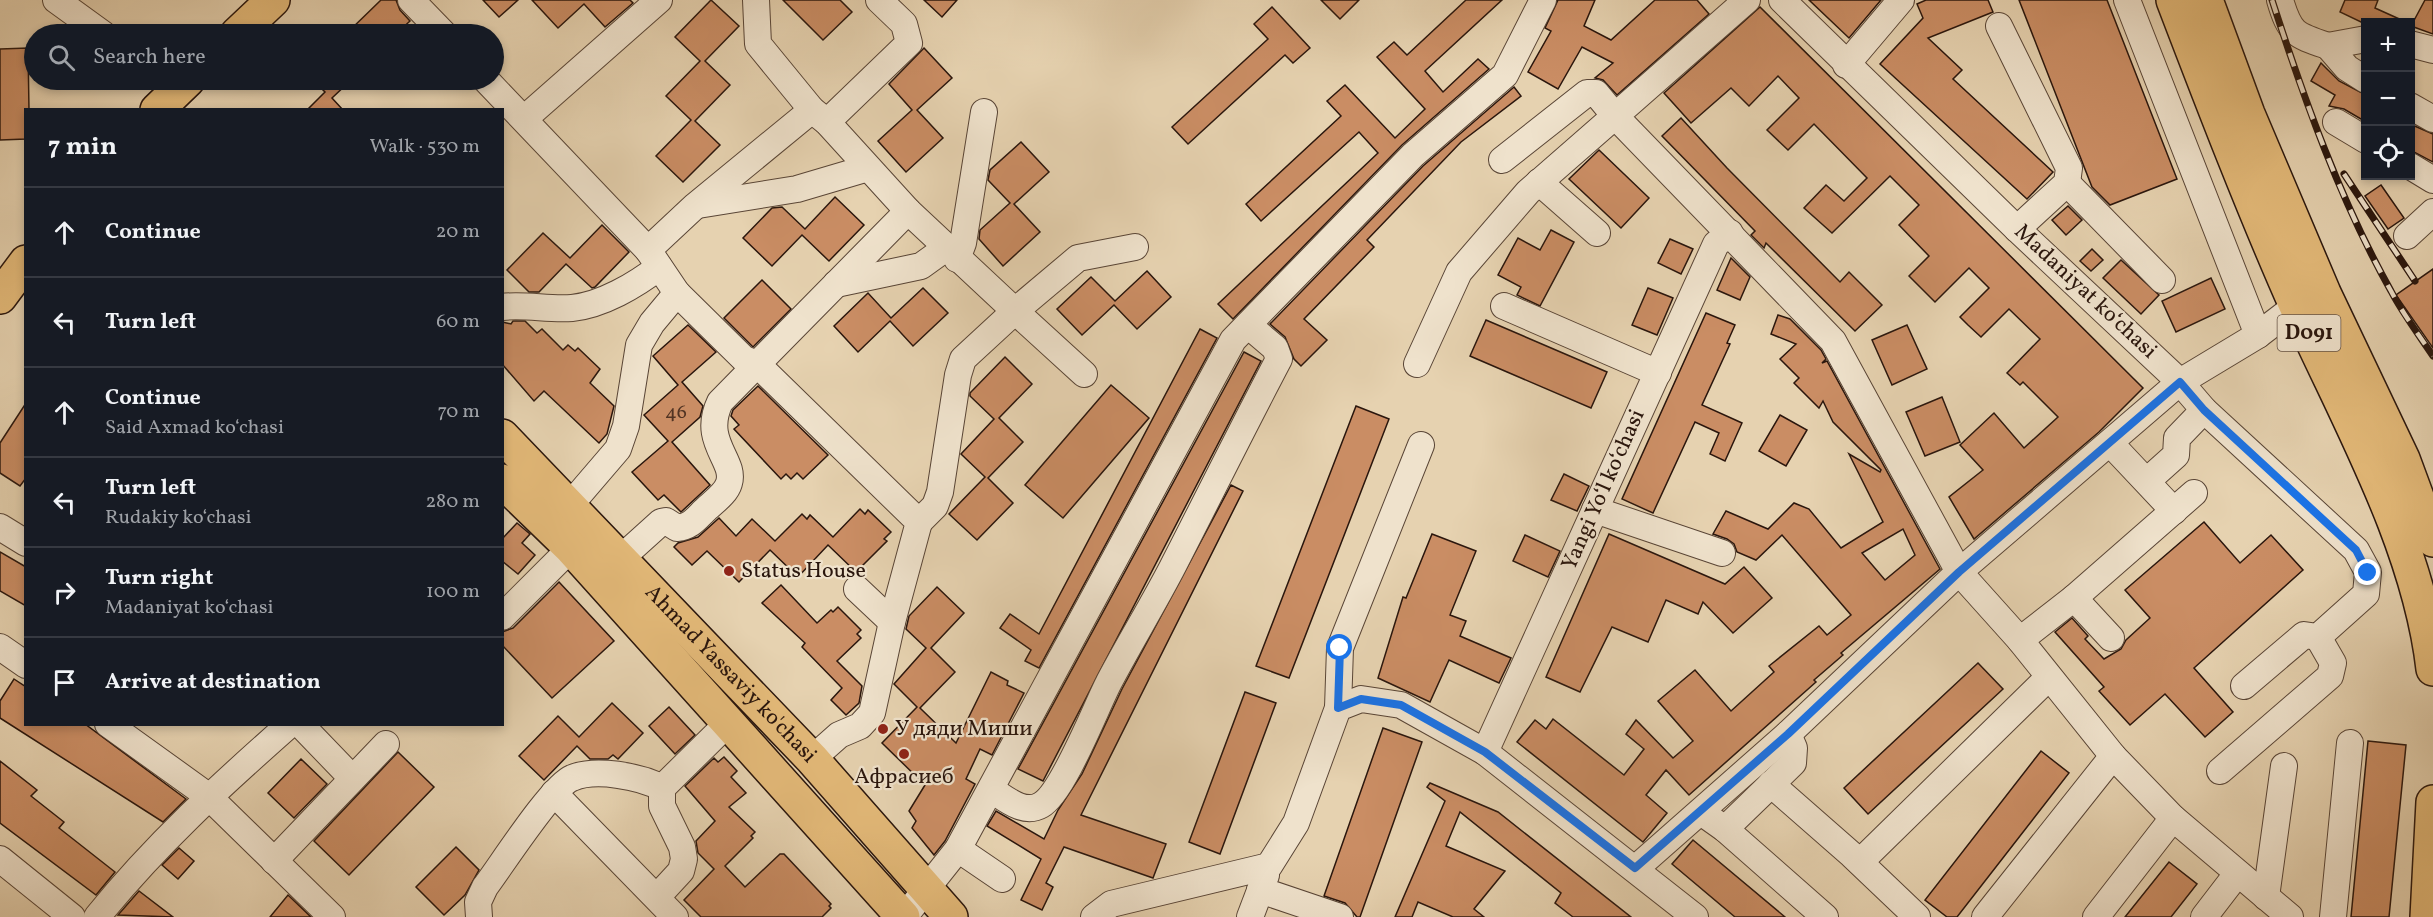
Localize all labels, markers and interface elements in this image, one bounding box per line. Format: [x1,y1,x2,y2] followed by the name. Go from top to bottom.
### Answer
[2361,18,2415,180] map controls
[2361,18,2415,72] button: +
[24,24,504,90] search box
[45,41,78,74] icon: search
[93,42,206,73] text: Search here
[2361,72,2415,126] button: −
[2361,126,2415,180] button: locate
[48,129,117,165] text: 7 min
[369,133,480,161] text: Walk · 530 m
[48,216,81,249] icon: ahead
[105,217,201,248] text: Continue
[2007,217,2163,367] street label: Madaniyat koʻchasi
[436,218,480,246] text: 20 m
[48,306,81,339] icon: left
[105,307,196,338] text: Turn left
[436,308,480,336] text: 60 m
[2278,315,2340,351] road number: D091
[105,383,201,414] text: Continue
[48,396,81,429] icon: ahead
[437,398,480,426] text: 70 m
[665,399,687,427] house number: 46
[1555,405,1653,575] street label: Yangi Yoʻl koʻchasi
[105,414,284,442] text: Said Axmad koʻchasi
[105,473,196,504] text: Turn left
[48,486,81,519] icon: left
[425,488,480,516] text: 280 m
[105,504,252,532] text: Rudakiy koʻchasi
[741,556,866,587] place label: Status House
[2354,559,2380,585] route end
[105,563,213,594] text: Turn right
[722,564,736,578] marker: Status House
[48,576,81,609] icon: right
[426,578,480,606] text: 100 m
[637,578,824,770] street label: Ahmad Yassaviy ko'chasi
[105,594,273,622] text: Madaniyat koʻchasi
[1326,634,1352,660] route start
[48,666,81,699] icon: arrive
[105,667,321,698] text: Arrive at destination
[895,714,1033,745] place label: У дяди Миши
[876,722,890,736] marker: У дяди Миши
[897,747,911,761] marker: Афрасиеб
[854,762,954,793] place label: Афрасиеб

